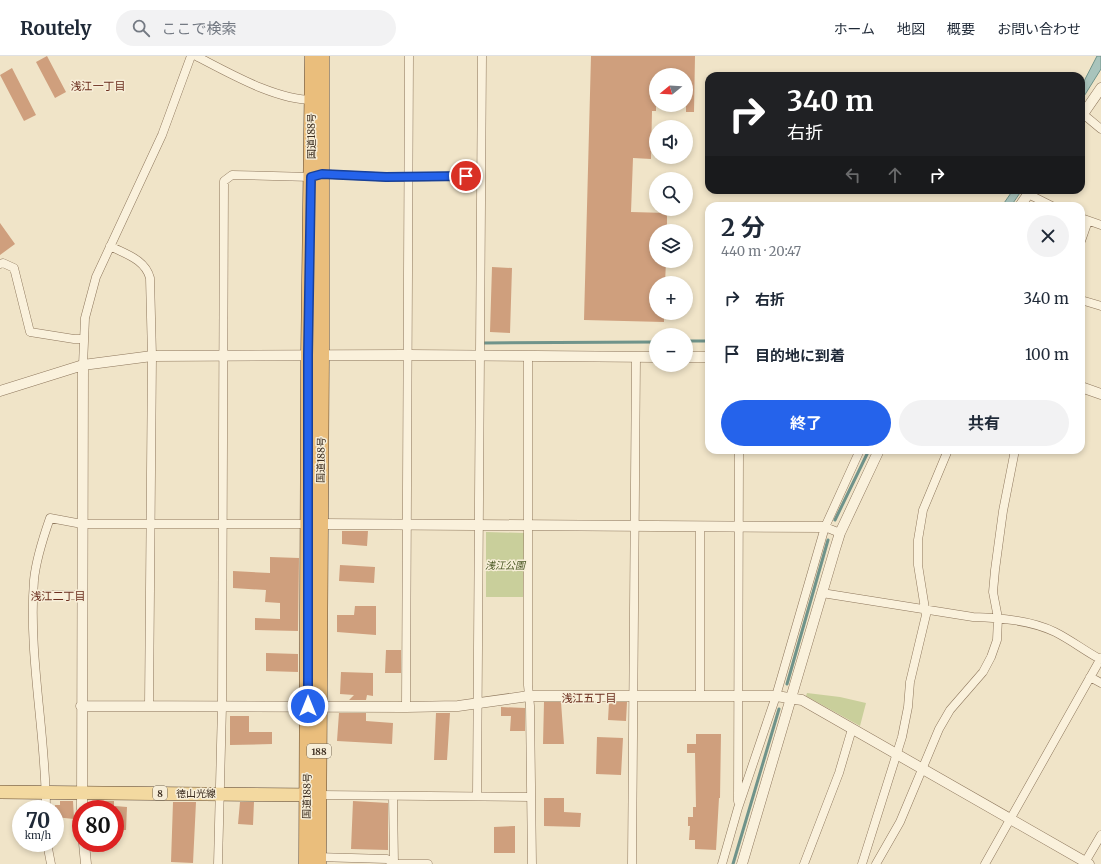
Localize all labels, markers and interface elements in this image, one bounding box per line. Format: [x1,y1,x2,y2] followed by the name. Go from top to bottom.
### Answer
[116,10,396,46] search box
[20,16,92,40] text: Routely
[130,17,152,39] icon: search
[162,19,237,38] text: ここで検索
[833,20,875,38] text: ホーム
[897,20,925,38] text: 地図
[947,20,975,38] text: 概要
[997,20,1081,38] text: お問い合わせ
[649,68,693,112] north arrow
[649,68,693,372] map controls
[71,79,126,93] district label: 浅江一丁目
[787,83,873,119] text: 340 m
[721,88,773,140] icon: right
[305,113,318,159] street label: 国道188号
[649,120,693,164] button: sound
[787,121,823,144] text: 右折
[449,159,483,193] pin
[842,164,864,186] icon: left
[884,164,906,186] icon: ahead
[926,164,948,186] icon: right
[455,165,477,187] icon: arrive
[649,172,693,216] button: search
[721,212,765,243] text: 2 分
[1027,215,1069,257] button: close
[649,224,693,268] button: layers
[721,243,801,260] text: 440 m · 20:47
[649,276,693,320] button: +
[721,287,743,309] icon: right
[1023,289,1069,308] text: 340 m
[755,290,785,309] text: 右折
[649,328,693,372] button: −
[721,343,743,365] icon: arrive
[1025,345,1069,364] text: 100 m
[755,346,845,365] text: 目的地に到着
[721,400,891,446] button: 終了
[899,400,1069,446] button: 共有
[314,437,328,483] street label: 国道188号
[485,559,527,572] park label: 浅江公園
[31,589,86,603] district label: 浅江二丁目
[287,685,329,727] position arrow
[562,691,617,705] district label: 浅江五丁目
[307,744,331,758] road number: 188
[300,773,314,819] street label: 国道188号
[153,786,167,800] road number: 8
[176,787,216,800] street label: 徳山光線
[72,800,124,852] speed limit sign: 80
[26,808,50,833] text: 70
[25,829,51,842] text: km/h

